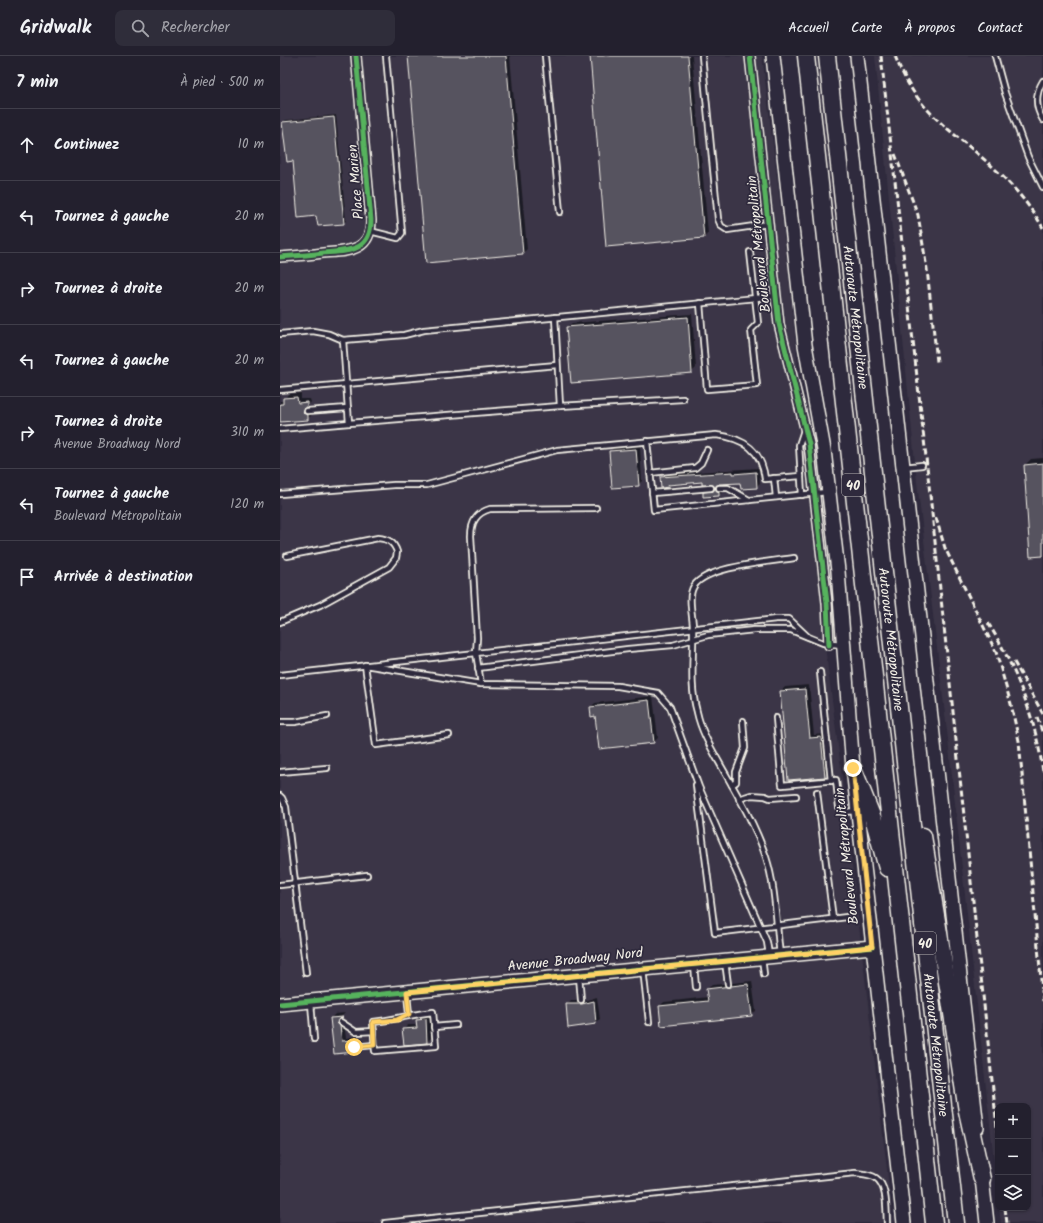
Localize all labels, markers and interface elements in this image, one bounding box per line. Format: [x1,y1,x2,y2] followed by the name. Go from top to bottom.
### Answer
[115,10,395,46] search box
[20,13,91,43] text: Gridwalk
[161,16,229,40] text: Rechercher
[129,17,151,39] icon: search
[788,17,829,39] text: Accueil
[851,17,882,39] text: Carte
[904,17,955,39] text: À propos
[977,17,1023,39] text: Contact
[16,69,58,96] text: 7 min
[180,72,264,93] text: À pied · 500 m
[54,133,119,157] text: Continuez
[16,134,38,156] icon: ahead
[238,134,264,155] text: 10 m
[342,144,370,220] street label: Place Marien
[741,174,777,313] street label: Boulevard Métropolitain
[54,205,169,229] text: Tournez à gauche
[16,206,38,228] icon: left
[234,206,264,227] text: 20 m
[836,244,874,391] street label: Autoroute Métropolitaine
[54,277,162,301] text: Tournez à droite
[16,278,38,300] icon: right
[234,278,264,299] text: 20 m
[54,349,169,373] text: Tournez à gauche
[16,350,38,372] icon: left
[234,350,264,371] text: 20 m
[54,410,162,434] text: Tournez à droite
[16,422,38,444] icon: right
[230,422,264,443] text: 310 m
[54,434,180,455] text: Avenue Broadway Nord
[842,474,864,496] road number: 40
[54,482,169,506] text: Tournez à gauche
[16,494,38,516] icon: left
[230,494,264,515] text: 120 m
[54,506,182,527] text: Boulevard Métropolitain
[54,565,193,589] text: Arrivée à destination
[16,566,38,588] icon: arrive
[872,566,909,713] street label: Autoroute Métropolitaine
[844,759,862,777] route end
[829,786,865,925] street label: Boulevard Métropolitain
[914,932,936,954] road number: 40
[506,942,645,978] street label: Avenue Broadway Nord
[916,972,954,1119] street label: Autoroute Métropolitaine
[345,1038,363,1056] route start
[995,1103,1031,1211] map controls
[995,1103,1031,1139] button: +
[995,1139,1031,1175] button: −
[995,1175,1031,1211] button: layers

